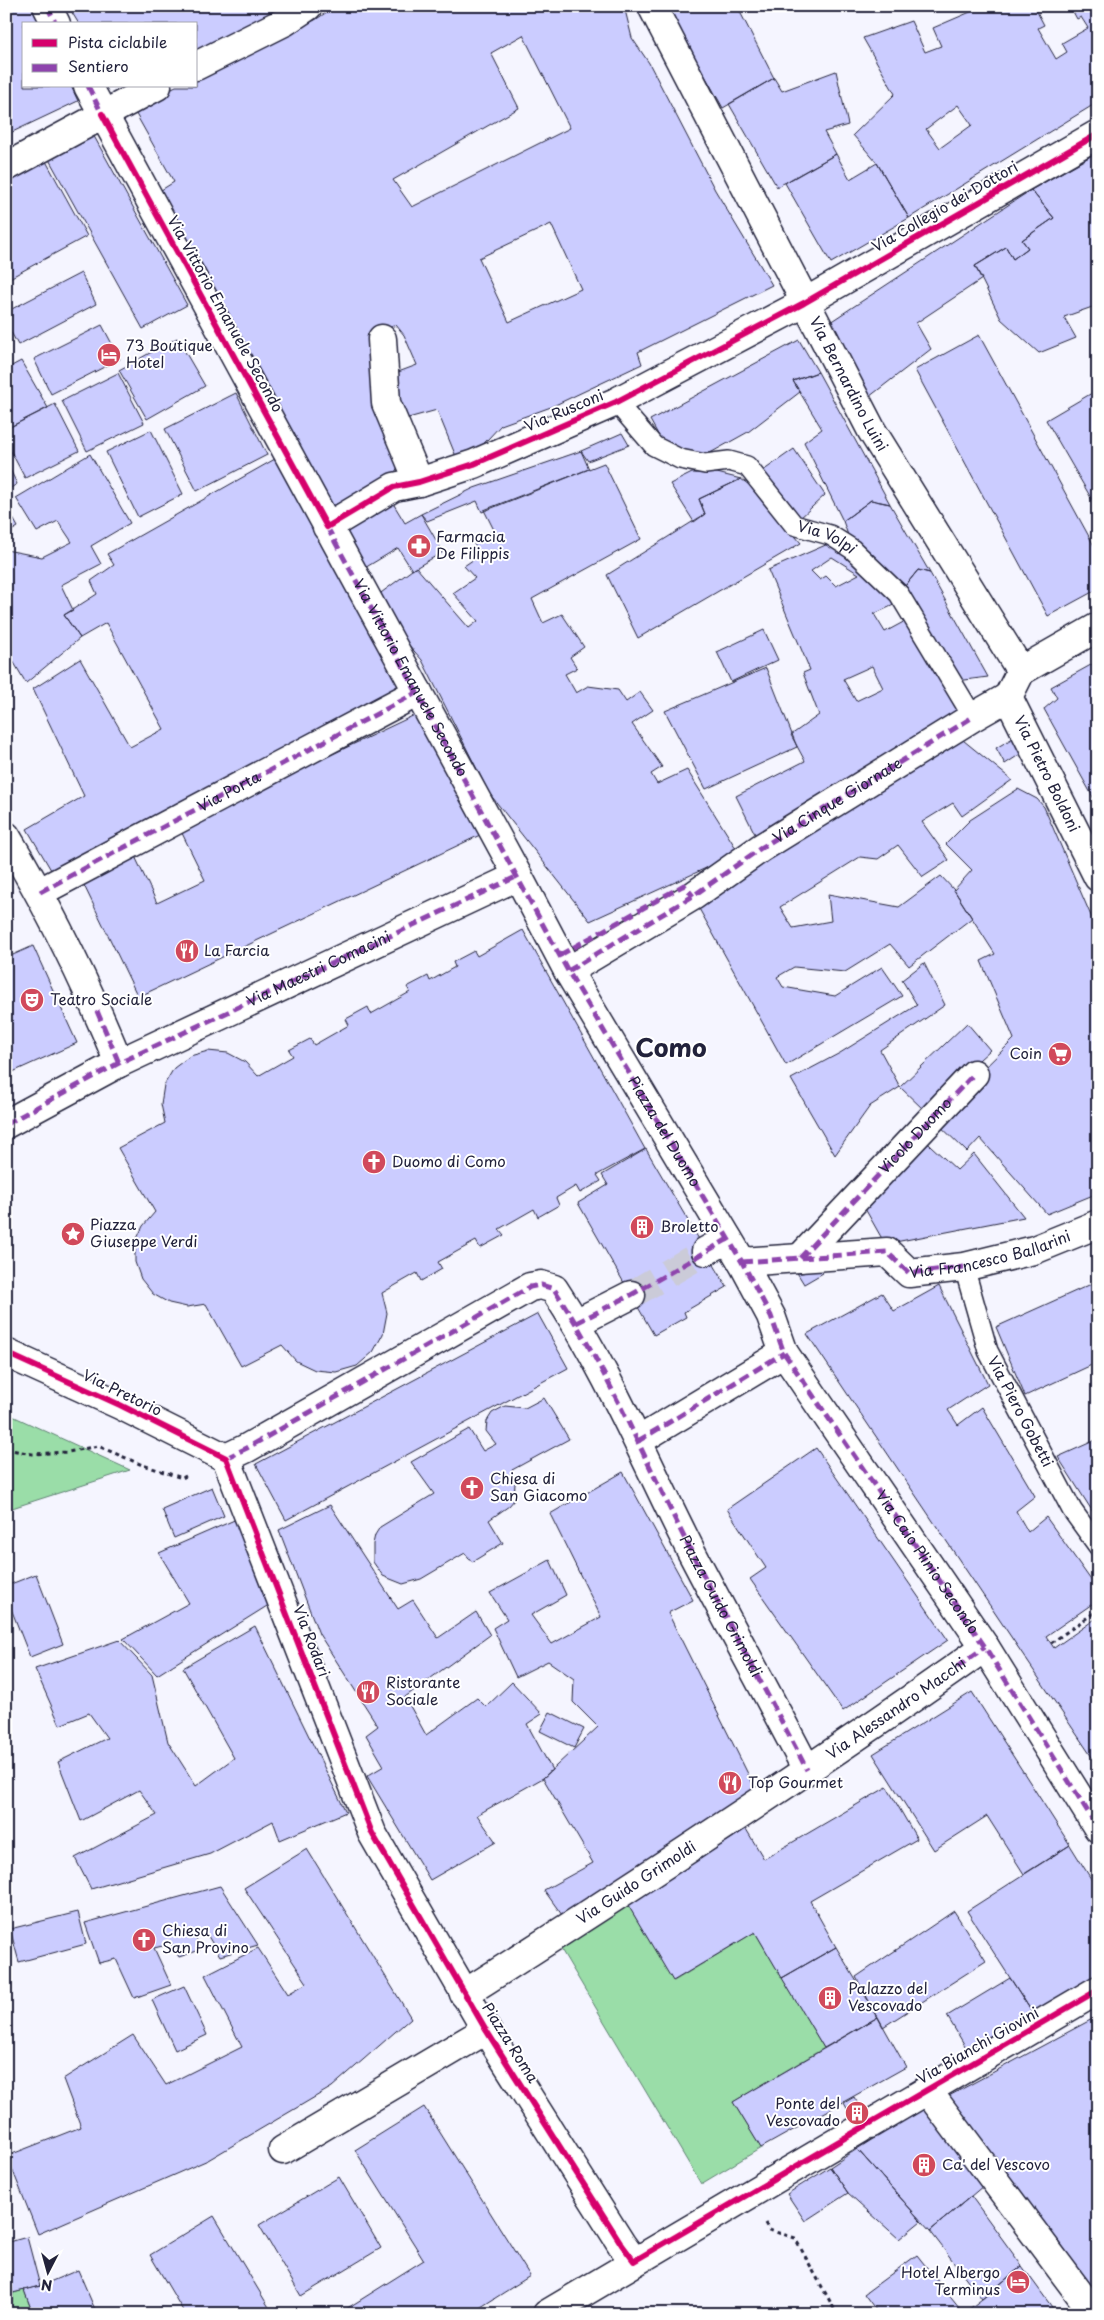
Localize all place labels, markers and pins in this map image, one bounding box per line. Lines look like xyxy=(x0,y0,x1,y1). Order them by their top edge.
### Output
place label: 73 Boutique Hotel xyxy=(126,333,213,373)
hotel icon: 73 Boutique Hotel xyxy=(96,342,122,368)
place label: Farmacia De Filippis xyxy=(436,524,509,564)
pharmacy icon: Farmacia De Filippis xyxy=(406,533,432,559)
restaurant icon: La Farcia xyxy=(174,938,200,964)
place label: La Farcia xyxy=(204,938,270,961)
theatre icon: Teatro Sociale xyxy=(19,987,45,1013)
place label: Teatro Sociale xyxy=(50,987,152,1010)
place label: Coin xyxy=(1009,1041,1042,1064)
supermarket icon: Coin xyxy=(1047,1041,1073,1067)
church icon: Duomo di Como xyxy=(361,1149,387,1175)
place label: Duomo di Como xyxy=(392,1149,506,1172)
place label: Piazza Giuseppe Verdi xyxy=(90,1212,198,1252)
building icon: Broletto xyxy=(629,1214,655,1240)
place label: Broletto xyxy=(660,1214,719,1237)
place icon: Piazza Giuseppe Verdi xyxy=(60,1221,86,1247)
place label: Chiesa di San Giacomo xyxy=(490,1466,587,1506)
church icon: Chiesa di San Giacomo xyxy=(459,1475,485,1501)
place label: Ristorante Sociale xyxy=(386,1670,460,1710)
restaurant icon: Ristorante Sociale xyxy=(355,1679,381,1705)
restaurant icon: Top Gourmet xyxy=(717,1770,743,1796)
place label: Top Gourmet xyxy=(748,1770,843,1793)
place label: Chiesa di San Provino xyxy=(162,1918,249,1958)
church icon: Chiesa di San Provino xyxy=(131,1927,157,1953)
place label: Palazzo del Vescovado xyxy=(848,1976,927,2016)
building icon: Palazzo del Vescovado xyxy=(817,1985,843,2011)
place label: Ponte del Vescovado xyxy=(766,2091,840,2131)
building icon: Ponte del Vescovado xyxy=(844,2100,870,2126)
building icon: Ca' del Vescovo xyxy=(911,2152,937,2178)
place label: Ca' del Vescovo xyxy=(942,2152,1050,2175)
place label: Hotel Albergo Terminus xyxy=(901,2260,1000,2300)
hotel icon: Hotel Albergo Terminus xyxy=(1005,2269,1031,2295)

